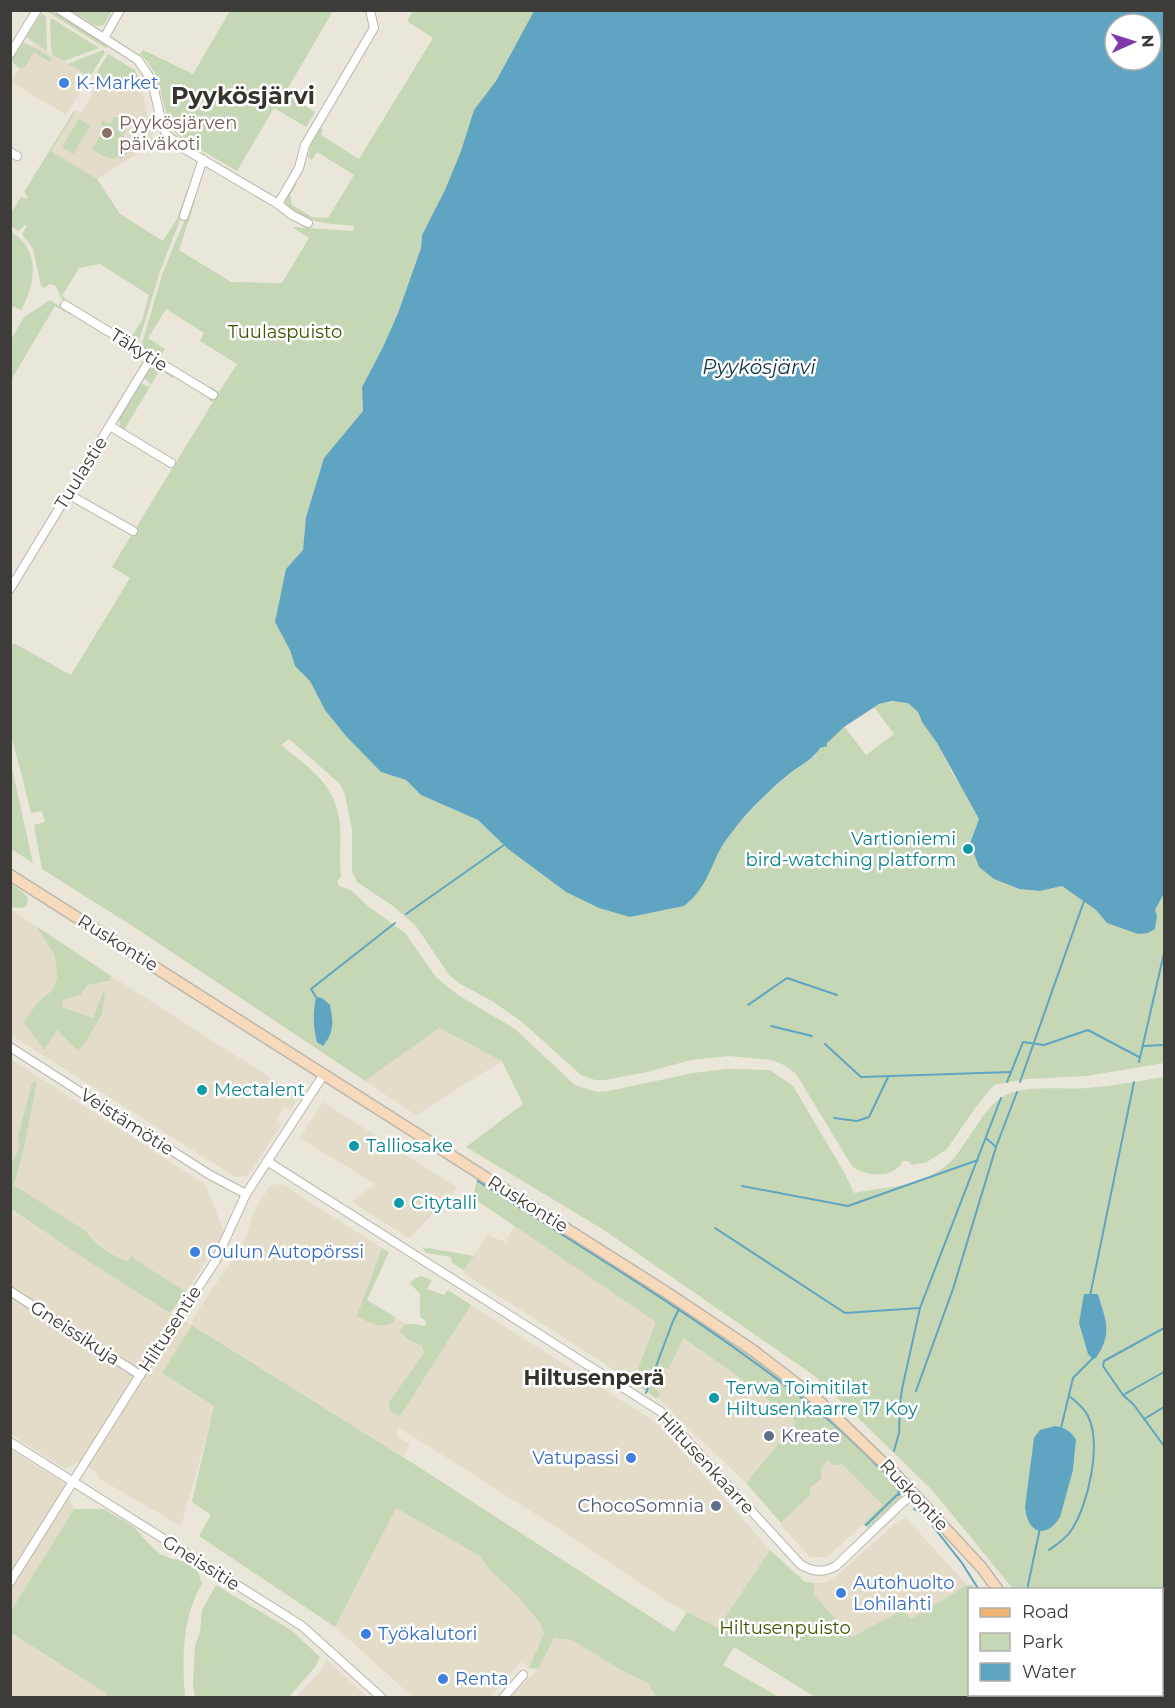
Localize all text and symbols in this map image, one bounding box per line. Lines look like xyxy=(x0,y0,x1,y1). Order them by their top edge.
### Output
north arrow xyxy=(1103,12,1163,72)
text: N xyxy=(1138,34,1157,48)
place label: K-Market xyxy=(76,72,159,94)
marker: K-Market xyxy=(57,76,71,90)
district label: Pyykösjärvi xyxy=(171,81,315,110)
place label: Pyykösjärven päiväkoti xyxy=(119,112,237,155)
marker: Pyykösjärven päiväkoti xyxy=(100,126,114,140)
park label: Tuulaspuisto xyxy=(228,321,342,343)
street label: Täkytie xyxy=(106,324,172,376)
water label: Pyykösjärvi xyxy=(702,355,816,379)
street label: Tuulastie xyxy=(50,432,112,513)
place label: Vartioniemi bird-watching platform xyxy=(745,828,956,871)
marker: Vartioniemi bird-watching platform xyxy=(961,842,975,856)
street label: Ruskontie xyxy=(74,910,162,976)
place label: Mectalent xyxy=(214,1079,305,1101)
marker: Mectalent xyxy=(195,1083,209,1097)
street label: Veistämötie xyxy=(76,1084,178,1160)
place label: Talliosake xyxy=(366,1135,453,1157)
marker: Talliosake xyxy=(347,1139,361,1153)
street label: Ruskontie xyxy=(484,1171,572,1237)
place label: Citytalli xyxy=(411,1192,477,1214)
marker: Citytalli xyxy=(392,1196,406,1210)
place label: Oulun Autopörssi xyxy=(207,1241,364,1263)
marker: Oulun Autopörssi xyxy=(188,1245,202,1259)
street label: Hiltusentie xyxy=(134,1282,206,1376)
street label: Gneissikuja xyxy=(26,1296,124,1370)
district label: Hiltusenperä xyxy=(523,1365,665,1390)
place label: Terwa Toimitilat Hiltusenkaarre 17 Koy xyxy=(726,1377,918,1420)
marker: Terwa Toimitilat Hiltusenkaarre 17 Koy xyxy=(707,1391,721,1405)
street label: Hiltusenkaarre xyxy=(653,1407,759,1519)
place label: Kreate xyxy=(781,1425,840,1447)
marker: Kreate xyxy=(762,1429,776,1443)
place label: Vatupassi xyxy=(532,1447,619,1469)
marker: Vatupassi xyxy=(624,1451,638,1465)
street label: Ruskontie xyxy=(875,1454,953,1536)
place label: ChocoSomnia xyxy=(577,1495,704,1517)
marker: ChocoSomnia xyxy=(709,1499,723,1513)
street label: Gneissitie xyxy=(158,1531,244,1595)
place label: Autohuolto Lohilahti xyxy=(853,1572,955,1615)
marker: Autohuolto Lohilahti xyxy=(834,1586,848,1600)
legend xyxy=(968,1588,1163,1696)
text: Road xyxy=(1022,1601,1069,1623)
park label: Hiltusenpuisto xyxy=(719,1617,851,1639)
place label: Työkalutori xyxy=(378,1623,477,1645)
marker: Työkalutori xyxy=(359,1627,373,1641)
text: Park xyxy=(1022,1631,1063,1653)
text: Water xyxy=(1022,1661,1077,1683)
place label: Renta xyxy=(455,1668,509,1690)
marker: Renta xyxy=(436,1672,450,1686)

